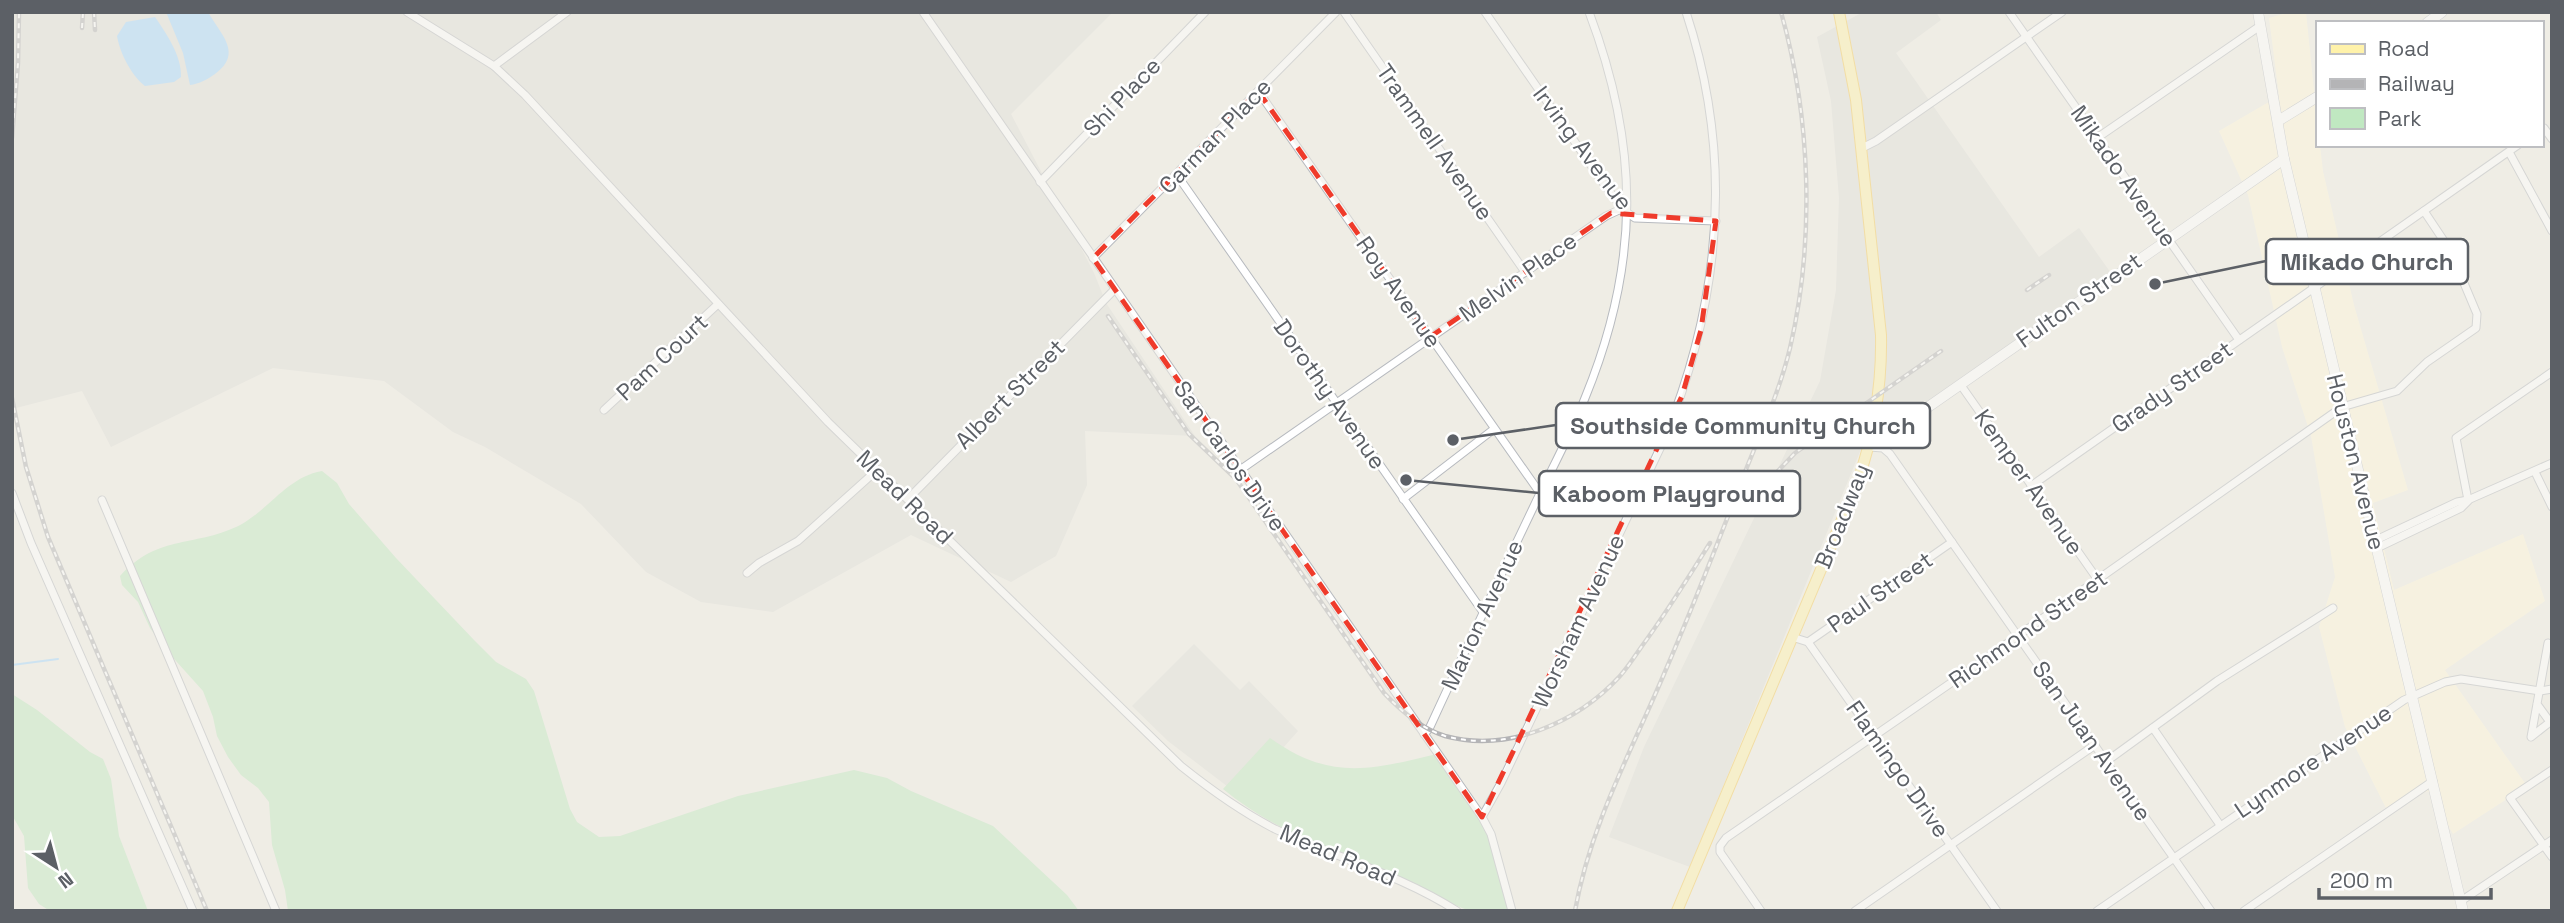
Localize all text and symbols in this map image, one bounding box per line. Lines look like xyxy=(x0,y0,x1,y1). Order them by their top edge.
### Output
legend xyxy=(2316,21,2543,147)
text: Road xyxy=(2378,35,2430,62)
street label: Shi Place xyxy=(1077,51,1167,143)
street label: Trammell Avenue xyxy=(1370,58,1500,226)
text: Railway xyxy=(2378,70,2455,97)
street label: Carman Place xyxy=(1152,72,1278,200)
street label: Irving Avenue xyxy=(1526,80,1640,216)
street label: Mikado Avenue xyxy=(2064,99,2184,253)
text: Park xyxy=(2378,105,2422,132)
street label: Melvin Place xyxy=(1453,225,1583,329)
street label: Roy Avenue xyxy=(1350,230,1448,354)
callout: Mikado Church xyxy=(2266,239,2468,284)
street label: Fulton Street xyxy=(2010,246,2148,354)
text: Mikado Church xyxy=(2280,246,2454,277)
street label: Pam Court xyxy=(610,307,714,407)
street label: Dorothy Avenue xyxy=(1267,313,1393,475)
street label: Albert Street xyxy=(948,332,1072,456)
street label: Grady Street xyxy=(2105,334,2239,440)
street label: Houston Avenue xyxy=(2320,371,2392,553)
street label: San Carlos Drive xyxy=(1167,375,1293,537)
callout: Southside Community Church xyxy=(1556,403,1930,448)
street label: Kemper Avenue xyxy=(1968,403,2090,561)
text: Southside Community Church xyxy=(1570,410,1916,441)
street label: Mead Road xyxy=(850,443,960,551)
street label: Broadway xyxy=(1807,459,1877,573)
callout: Kaboom Playground xyxy=(1539,471,1800,516)
text: Kaboom Playground xyxy=(1552,478,1786,509)
street label: Worsham Avenue xyxy=(1525,529,1631,713)
street label: Marion Avenue xyxy=(1434,535,1530,695)
street label: Paul Street xyxy=(1821,545,1939,639)
street label: Richmond Street xyxy=(1943,563,2113,695)
street label: San Juan Avenue xyxy=(2026,655,2158,827)
street label: Flamingo Drive xyxy=(1840,695,1956,843)
street label: Lynmore Avenue xyxy=(2229,697,2397,825)
street label: Mead Road xyxy=(1275,817,1401,893)
north arrow xyxy=(21,832,91,902)
scale bar xyxy=(2319,856,2490,900)
text: N xyxy=(53,866,78,894)
text: 200 m xyxy=(2330,867,2393,894)

